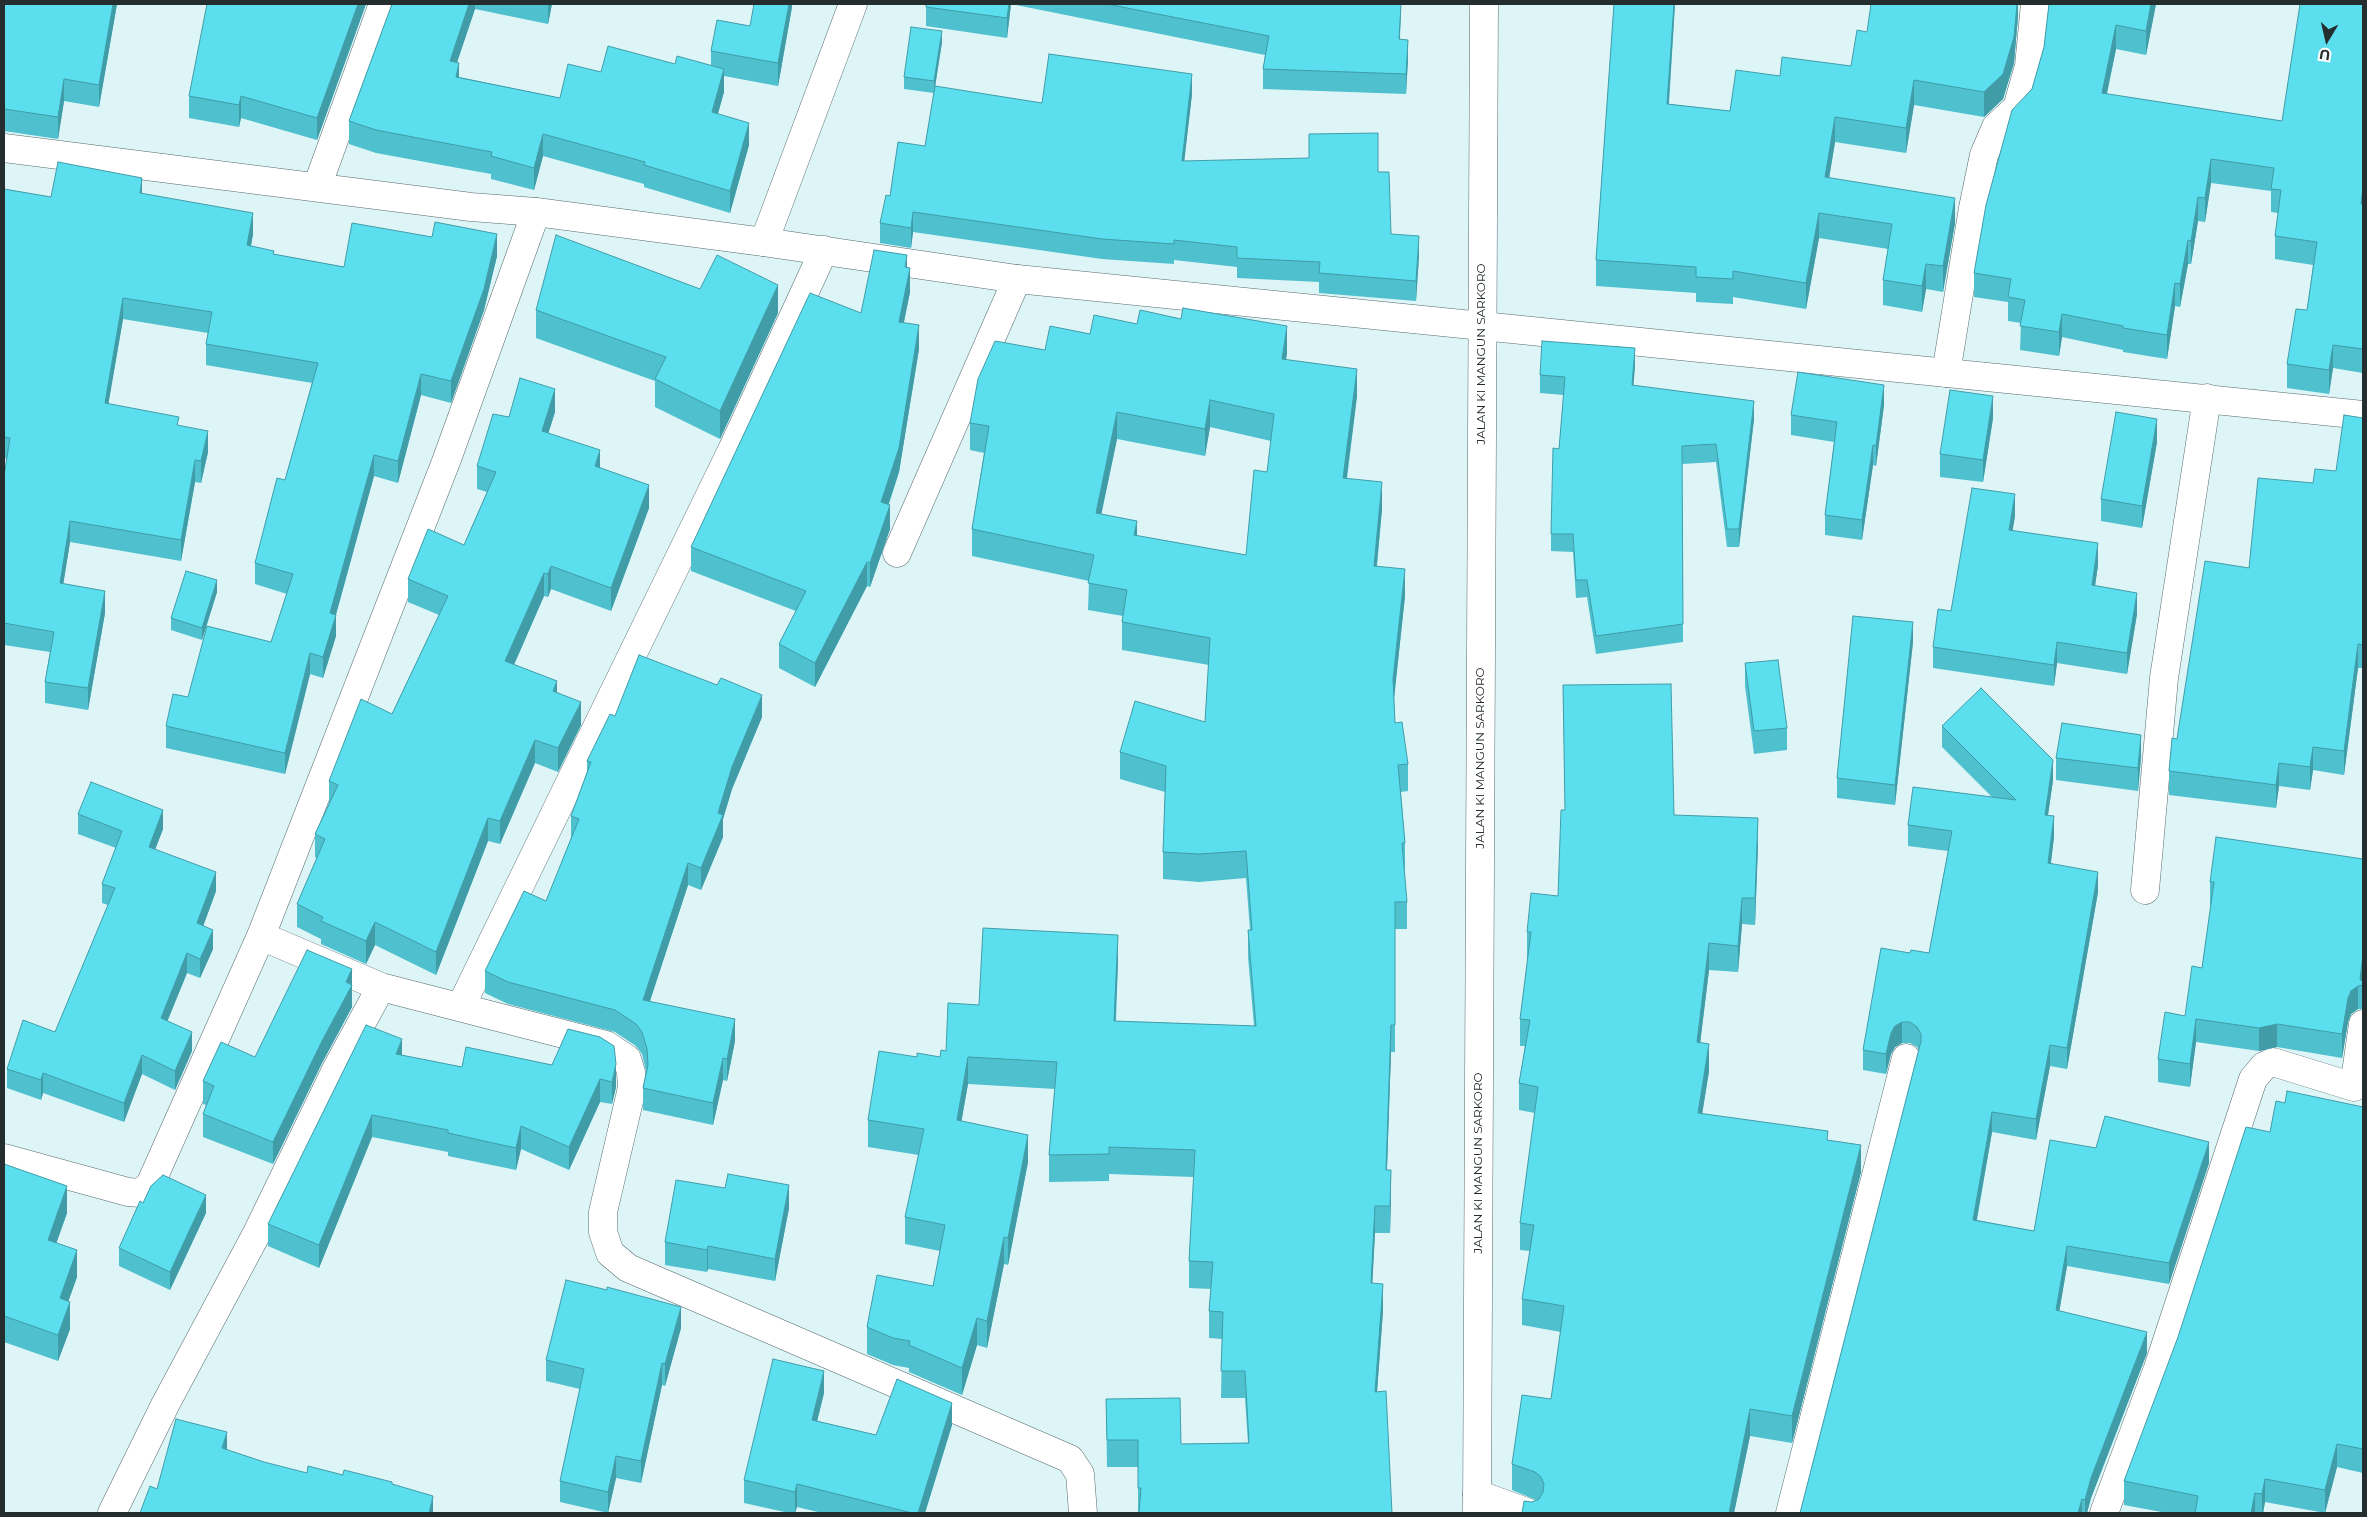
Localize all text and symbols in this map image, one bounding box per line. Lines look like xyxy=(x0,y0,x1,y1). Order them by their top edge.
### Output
north arrow xyxy=(2302,15,2352,65)
text: U xyxy=(2318,45,2332,65)
street label: JALAN KI MANGUN SARKORO xyxy=(1474,263,1488,445)
street label: JALAN KI MANGUN SARKORO xyxy=(1473,667,1487,849)
street label: JALAN KI MANGUN SARKORO xyxy=(1471,1072,1485,1254)

